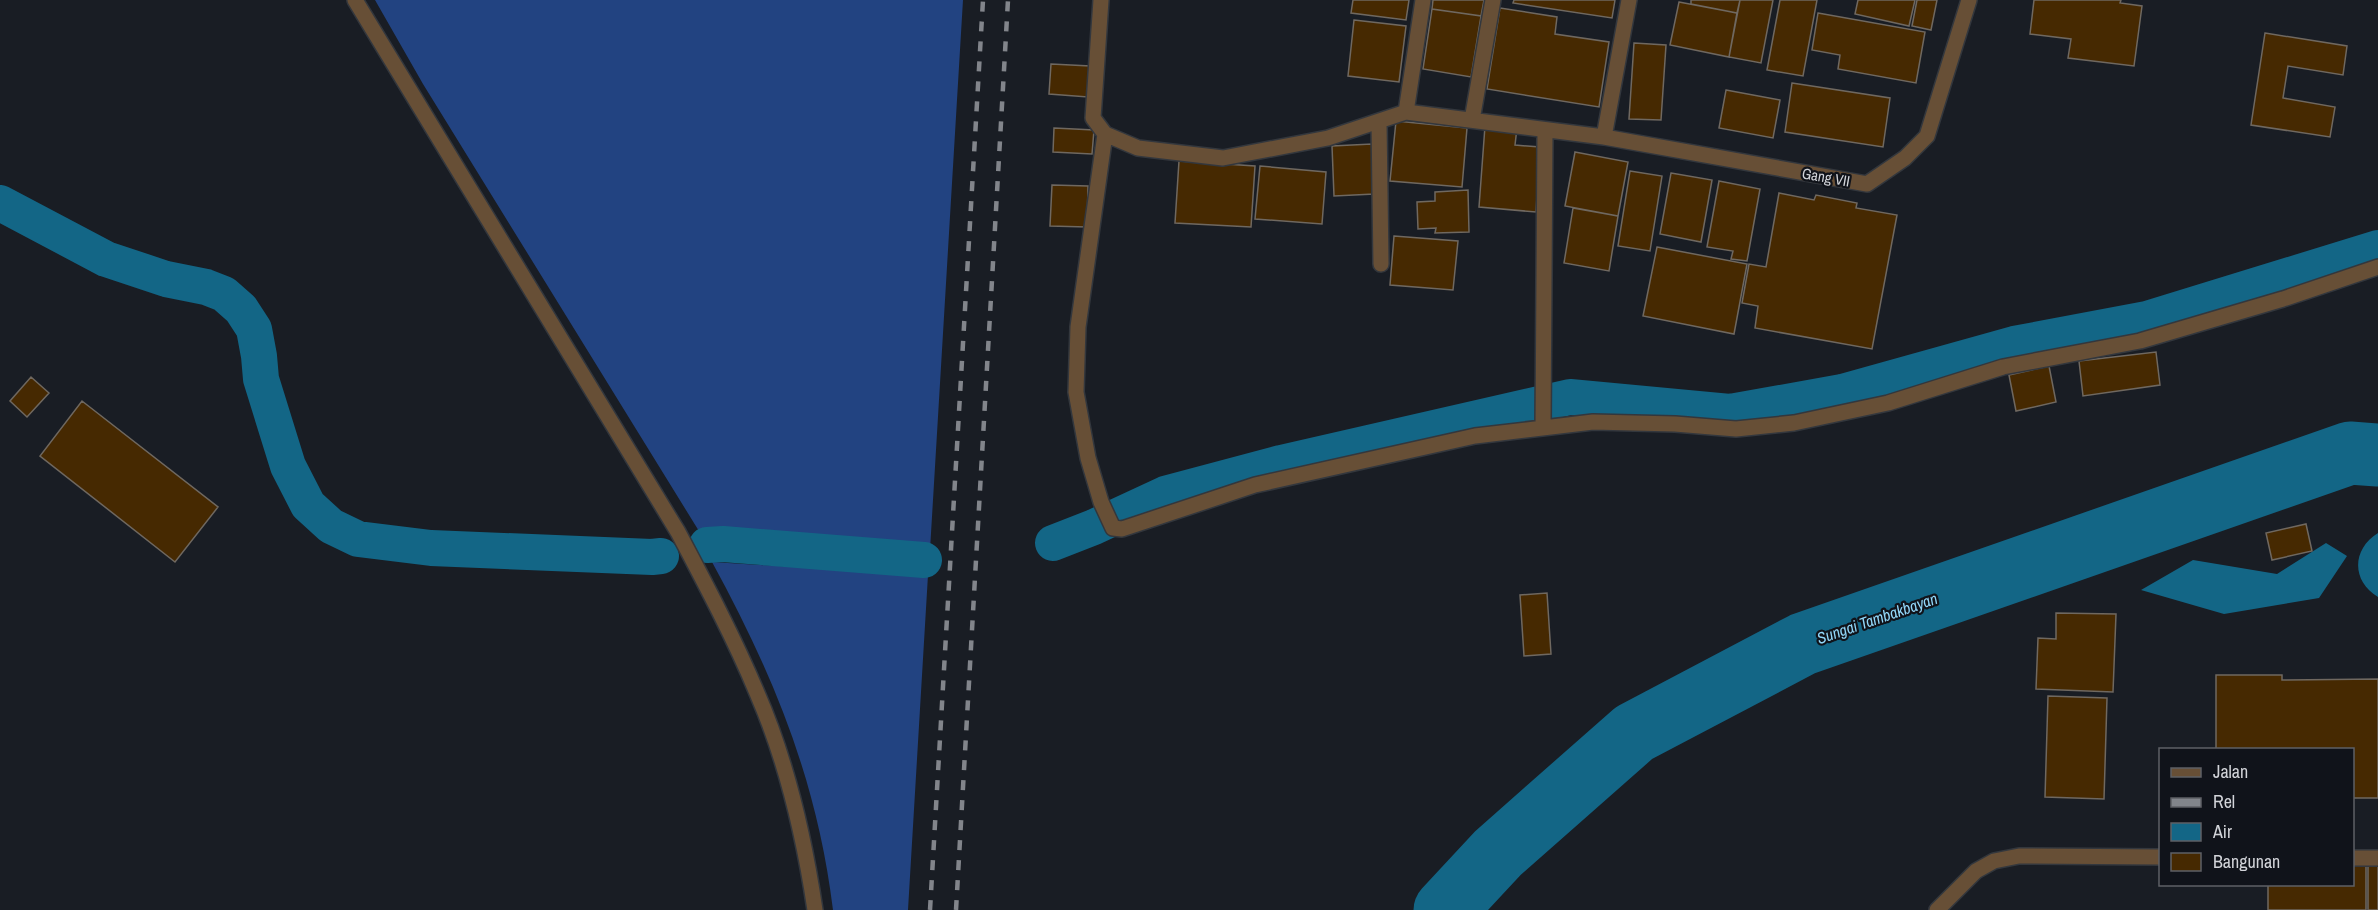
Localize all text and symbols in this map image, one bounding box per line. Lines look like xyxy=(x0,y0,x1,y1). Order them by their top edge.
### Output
street label: Gang VII xyxy=(1800,162,1852,192)
water label: Sungai Tambakbayan xyxy=(1814,587,1940,649)
legend xyxy=(2159,748,2354,886)
text: Jalan xyxy=(2213,759,2248,784)
text: Rel xyxy=(2213,789,2235,814)
text: Air xyxy=(2212,819,2232,844)
text: Bangunan xyxy=(2213,849,2280,874)

